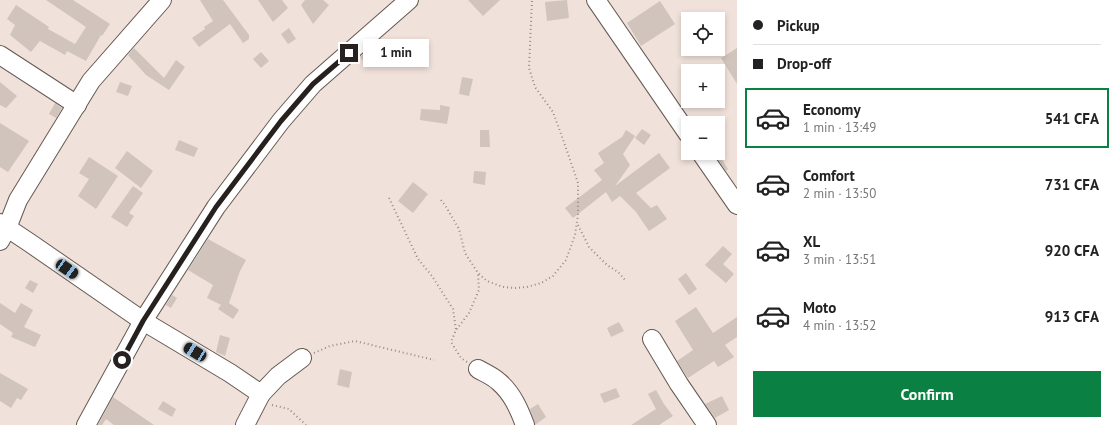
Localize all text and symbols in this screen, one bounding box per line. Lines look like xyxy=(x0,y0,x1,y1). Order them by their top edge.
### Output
map controls xyxy=(681,12,725,160)
button: locate xyxy=(681,12,725,56)
text: Pickup xyxy=(777,16,820,35)
callout: 1 min xyxy=(363,39,429,67)
route end xyxy=(340,44,358,62)
text: 1 min xyxy=(380,44,412,61)
text: Drop-off xyxy=(777,54,831,73)
button: + xyxy=(681,64,725,108)
icon: car xyxy=(755,100,791,136)
text: Economy xyxy=(803,100,861,119)
text: 541 CFA xyxy=(1045,109,1099,128)
button: − xyxy=(681,116,725,160)
text: 1 min · 13:49 xyxy=(803,119,876,136)
icon: car xyxy=(755,166,791,202)
text: Comfort xyxy=(803,166,855,185)
text: 731 CFA xyxy=(1045,175,1099,194)
text: 2 min · 13:50 xyxy=(803,185,876,202)
icon: car xyxy=(755,232,791,268)
text: XL xyxy=(803,232,820,251)
text: 920 CFA xyxy=(1045,241,1099,260)
text: 3 min · 13:51 xyxy=(803,251,876,268)
car xyxy=(54,257,80,281)
icon: car xyxy=(755,298,791,334)
text: Moto xyxy=(803,298,836,317)
text: 913 CFA xyxy=(1045,307,1099,326)
text: 4 min · 13:52 xyxy=(803,317,876,334)
car xyxy=(182,341,208,363)
route start xyxy=(113,351,131,369)
button: Confirm xyxy=(753,371,1101,417)

